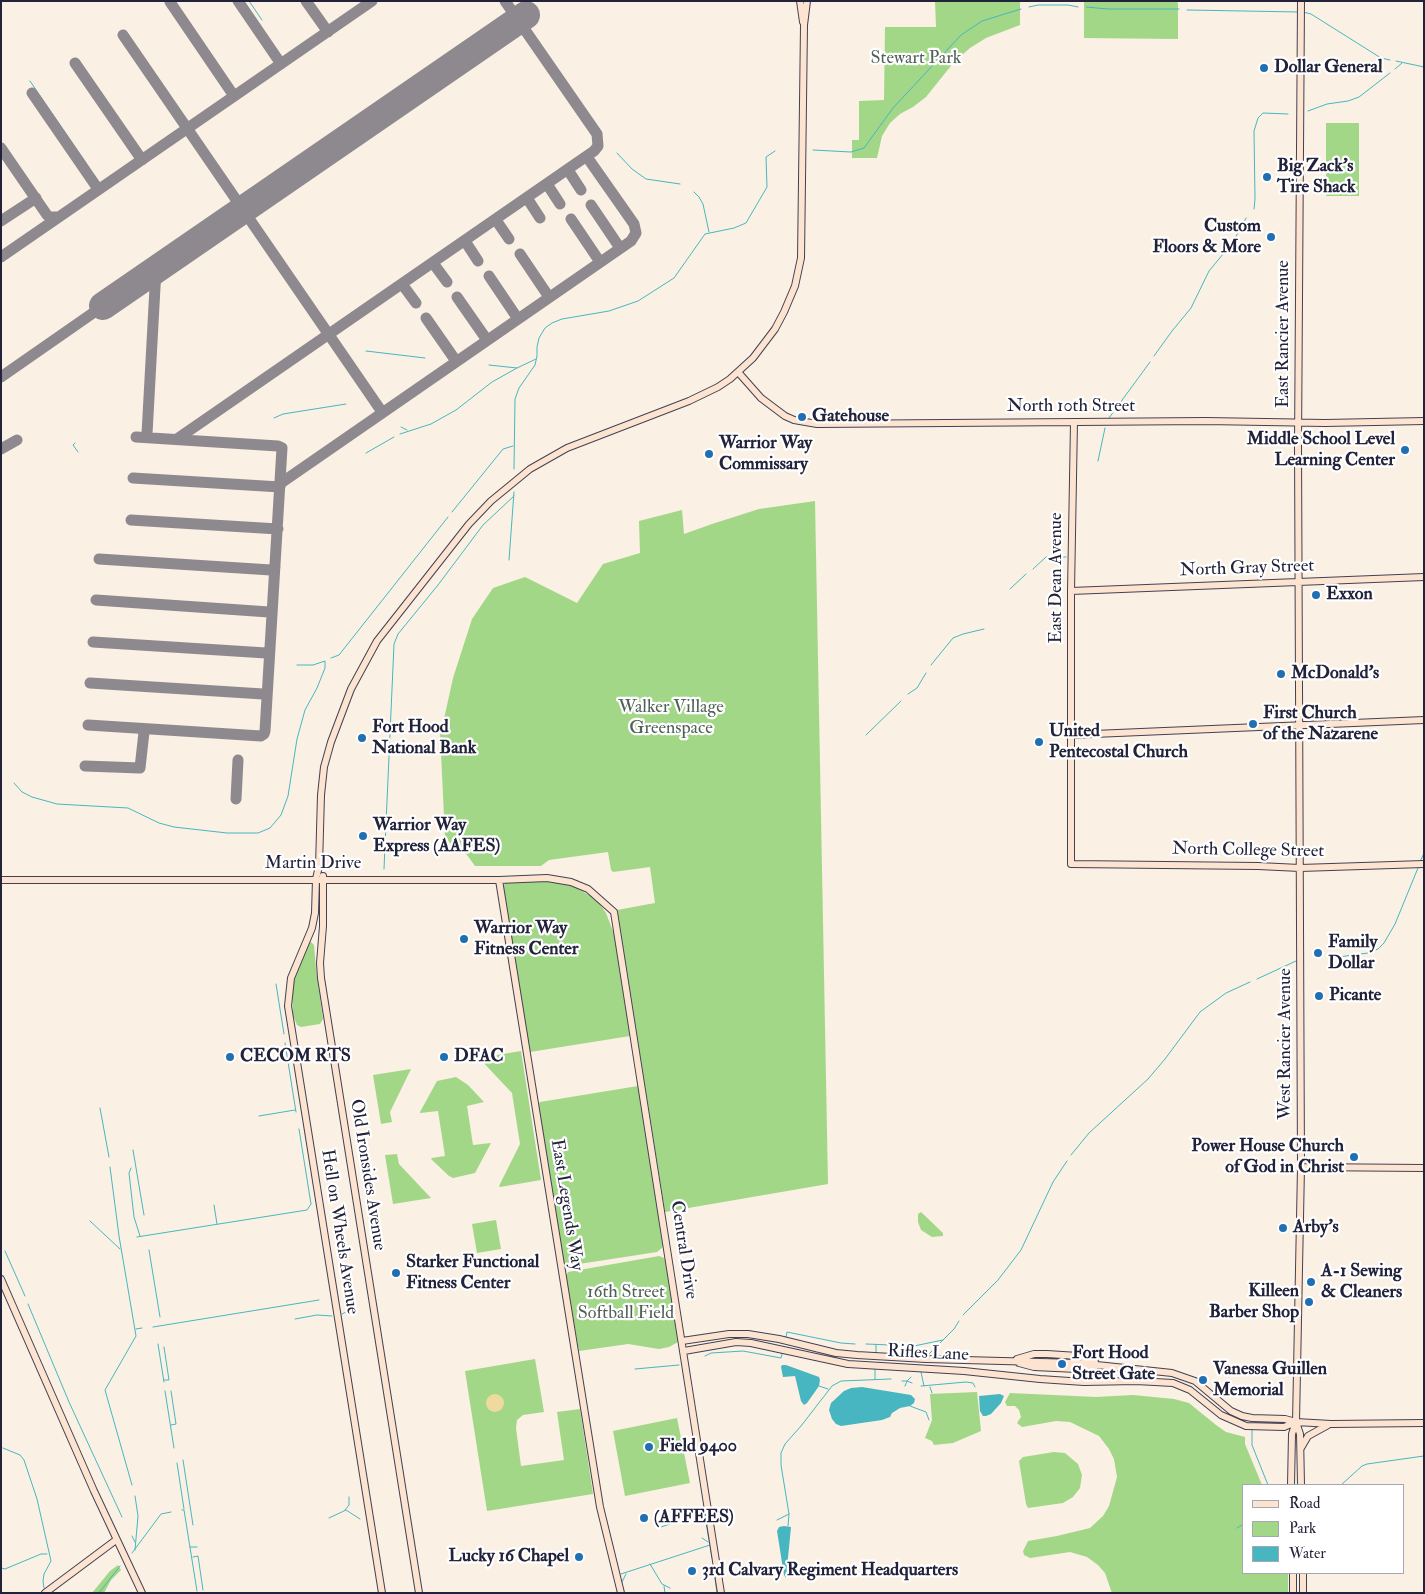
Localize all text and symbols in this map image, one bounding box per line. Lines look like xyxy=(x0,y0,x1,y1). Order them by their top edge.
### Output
park label: Stewart Park xyxy=(871,48,961,70)
place label: Dollar General xyxy=(1274,57,1383,79)
marker: Dollar General xyxy=(1258,62,1270,74)
place label: Big Zack's Tire Shack xyxy=(1277,156,1356,198)
marker: Big Zack's Tire Shack xyxy=(1261,171,1273,183)
place label: Custom Floors & More xyxy=(1152,216,1261,258)
marker: Custom Floors & More xyxy=(1265,231,1277,243)
street label: East Rancier Avenue xyxy=(1273,260,1295,408)
street label: North 10th Street xyxy=(1007,396,1135,418)
place label: Gatehouse xyxy=(812,406,889,428)
marker: Gatehouse xyxy=(796,411,808,423)
place label: Middle School Level Learning Center xyxy=(1247,429,1395,472)
place label: Warrior Way Commissary xyxy=(719,433,812,476)
marker: Middle School Level Learning Center xyxy=(1399,444,1411,456)
marker: Warrior Way Commissary xyxy=(703,448,715,460)
street label: East Dean Avenue xyxy=(1046,513,1068,643)
street label: North Gray Street xyxy=(1180,556,1314,582)
place label: Exxon xyxy=(1326,584,1373,606)
marker: Exxon xyxy=(1310,589,1322,601)
place label: McDonald's xyxy=(1291,663,1379,685)
marker: McDonald's xyxy=(1275,668,1287,680)
park label: Walker Village Greenspace xyxy=(618,697,724,740)
place label: First Church of the Nazarene xyxy=(1263,703,1378,746)
place label: Fort Hood National Bank xyxy=(372,717,476,760)
marker: First Church of the Nazarene xyxy=(1247,718,1259,730)
place label: United Pentecostal Church xyxy=(1049,721,1188,764)
marker: Fort Hood National Bank xyxy=(356,732,368,744)
marker: United Pentecostal Church xyxy=(1033,736,1045,748)
place label: Warrior Way Express (AAFES) xyxy=(373,815,500,858)
marker: Warrior Way Express (AAFES) xyxy=(357,830,369,842)
street label: North College Street xyxy=(1172,839,1324,863)
street label: Martin Drive xyxy=(265,853,361,875)
place label: Warrior Way Fitness Center xyxy=(474,918,579,961)
place label: Family Dollar xyxy=(1328,932,1377,974)
marker: Warrior Way Fitness Center xyxy=(458,933,470,945)
marker: Family Dollar xyxy=(1312,947,1324,959)
street label: West Rancier Avenue xyxy=(1275,968,1297,1120)
place label: Picante xyxy=(1329,985,1381,1007)
marker: Picante xyxy=(1313,990,1325,1002)
place label: CECOM RTS xyxy=(240,1046,351,1068)
place label: DFAC xyxy=(454,1046,504,1068)
marker: CECOM RTS xyxy=(224,1051,236,1063)
marker: DFAC xyxy=(438,1051,450,1063)
street label: Old Ironsides Avenue xyxy=(344,1098,390,1252)
place label: Power House Church of God in Christ xyxy=(1191,1136,1344,1178)
street label: East Legends Way xyxy=(545,1138,587,1272)
street label: Hell on Wheels Avenue xyxy=(315,1148,363,1316)
marker: Power House Church of God in Christ xyxy=(1348,1151,1360,1163)
street label: Central Drive xyxy=(665,1199,701,1301)
place label: Arby's xyxy=(1293,1217,1339,1239)
marker: Arby's xyxy=(1277,1222,1289,1234)
place label: Starker Functional Fitness Center xyxy=(406,1252,539,1294)
place label: A-1 Sewing & Cleaners xyxy=(1321,1261,1402,1304)
marker: Starker Functional Fitness Center xyxy=(390,1267,402,1279)
marker: A-1 Sewing & Cleaners xyxy=(1305,1276,1317,1288)
place label: Killeen Barber Shop xyxy=(1209,1281,1299,1324)
park label: 16th Street Softball Field xyxy=(578,1282,674,1325)
marker: Killeen Barber Shop xyxy=(1303,1296,1315,1308)
street label: Rifles Lane xyxy=(887,1341,969,1367)
place label: Fort Hood Street Gate xyxy=(1072,1343,1155,1386)
marker: Fort Hood Street Gate xyxy=(1056,1358,1068,1370)
place label: Vanessa Guillen Memorial xyxy=(1213,1359,1327,1402)
marker: Vanessa Guillen Memorial xyxy=(1197,1374,1209,1386)
place label: Field 9400 xyxy=(659,1436,737,1458)
marker: Field 9400 xyxy=(643,1441,655,1453)
legend xyxy=(1242,1484,1405,1574)
text: Road xyxy=(1289,1494,1320,1513)
place label: (AFFEES) xyxy=(654,1507,734,1529)
marker: (AFFEES) xyxy=(638,1512,650,1524)
text: Park xyxy=(1289,1519,1316,1538)
text: Water xyxy=(1289,1544,1326,1563)
place label: Lucky 16 Chapel xyxy=(449,1546,569,1568)
marker: Lucky 16 Chapel xyxy=(573,1551,585,1563)
place label: 3rd Calvary Regiment Headquarters xyxy=(702,1560,958,1582)
marker: 3rd Calvary Regiment Headquarters xyxy=(686,1565,698,1577)

